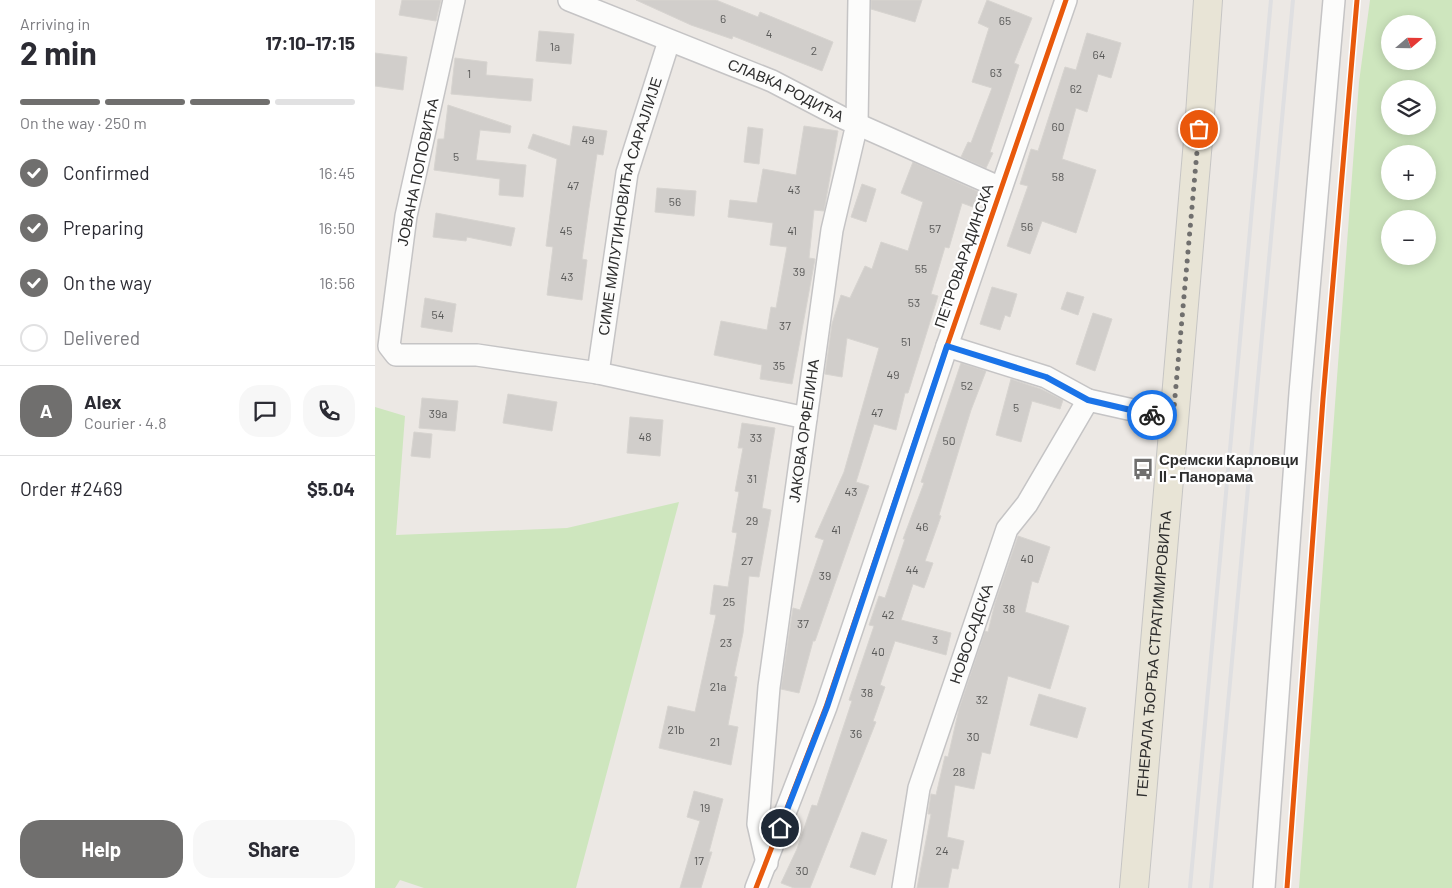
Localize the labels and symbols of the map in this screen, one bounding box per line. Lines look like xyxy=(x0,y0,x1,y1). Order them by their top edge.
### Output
house number: 6 xyxy=(720,11,726,25)
house number: 65 xyxy=(999,13,1011,27)
north arrow xyxy=(1381,15,1436,70)
house number: 4 xyxy=(766,26,772,40)
house number: 1a xyxy=(550,39,560,53)
house number: 2 xyxy=(811,43,817,57)
house number: 64 xyxy=(1093,47,1105,61)
street label: СЛАВКА РОДИЋА xyxy=(725,54,847,125)
house number: 63 xyxy=(990,65,1002,79)
house number: 1 xyxy=(467,66,471,80)
street label: СИМЕ МИЛУТИНОВИЋА САРАЈЛИЈЕ xyxy=(594,75,665,337)
house number: 62 xyxy=(1070,81,1082,95)
street label: ЈОВАНА ПОПОВИЋА xyxy=(393,96,442,248)
pin xyxy=(1178,108,1220,150)
house number: 60 xyxy=(1052,119,1064,133)
house number: 49 xyxy=(582,132,594,146)
house number: 5 xyxy=(453,149,459,163)
house number: 58 xyxy=(1052,169,1064,183)
house number: 47 xyxy=(567,178,579,192)
street label: ПЕТРОВАРАДИНСКА xyxy=(930,181,996,330)
house number: 43 xyxy=(788,182,800,196)
house number: 56 xyxy=(669,194,681,208)
house number: 56 xyxy=(1021,219,1033,233)
house number: 57 xyxy=(929,221,941,235)
house number: 45 xyxy=(560,223,572,237)
house number: 41 xyxy=(787,223,797,237)
house number: 55 xyxy=(915,261,927,275)
house number: 39 xyxy=(793,264,805,278)
house number: 43 xyxy=(561,269,573,283)
house number: 53 xyxy=(908,295,920,309)
house number: 54 xyxy=(432,307,444,321)
house number: 37 xyxy=(779,318,791,332)
house number: 51 xyxy=(901,334,911,348)
house number: 35 xyxy=(773,358,785,372)
street label: ЈАКОВА ОРФЕЛИНА xyxy=(785,358,822,504)
house number: 49 xyxy=(887,367,899,381)
house number: 52 xyxy=(961,378,973,392)
courier xyxy=(1127,390,1177,440)
house number: 5 xyxy=(1013,400,1019,414)
house number: 47 xyxy=(871,405,883,419)
house number: 39a xyxy=(429,406,447,420)
house number: 48 xyxy=(639,429,651,443)
house number: 33 xyxy=(750,430,762,444)
house number: 50 xyxy=(943,433,955,447)
place label: Сремски Карловци II - Панорама xyxy=(1159,450,1299,485)
bus stop icon: Сремски Карловци II - Панорама xyxy=(1130,456,1156,482)
house number: 31 xyxy=(747,471,757,485)
house number: 43 xyxy=(845,484,857,498)
street label: ГЕНЕРАЛА ЂОРЂА СТРАТИМИРОВИЋА xyxy=(1132,510,1174,798)
house number: 29 xyxy=(746,513,758,527)
house number: 46 xyxy=(916,519,928,533)
house number: 41 xyxy=(831,522,841,536)
house number: 40 xyxy=(1020,551,1034,565)
house number: 27 xyxy=(741,553,753,567)
house number: 44 xyxy=(905,562,919,576)
house number: 39 xyxy=(819,568,831,582)
street label: НОВОСАДСКА xyxy=(945,581,996,686)
house number: 25 xyxy=(723,594,735,608)
house number: 38 xyxy=(1003,601,1015,615)
house number: 42 xyxy=(881,607,895,621)
house number: 37 xyxy=(797,616,809,630)
house number: 3 xyxy=(932,632,938,646)
house number: 23 xyxy=(720,635,732,649)
house number: 40 xyxy=(871,644,885,658)
house number: 21a xyxy=(710,679,726,693)
house number: 38 xyxy=(861,685,873,699)
house number: 32 xyxy=(976,692,988,706)
house number: 21b xyxy=(667,722,685,736)
house number: 36 xyxy=(850,726,862,740)
house number: 30 xyxy=(967,729,979,743)
house number: 21 xyxy=(710,734,720,748)
house number: 28 xyxy=(953,764,965,778)
house number: 19 xyxy=(700,800,710,814)
pin xyxy=(759,807,801,849)
house number: 24 xyxy=(935,843,949,857)
house number: 17 xyxy=(694,853,704,867)
house number: 30 xyxy=(796,863,808,877)

